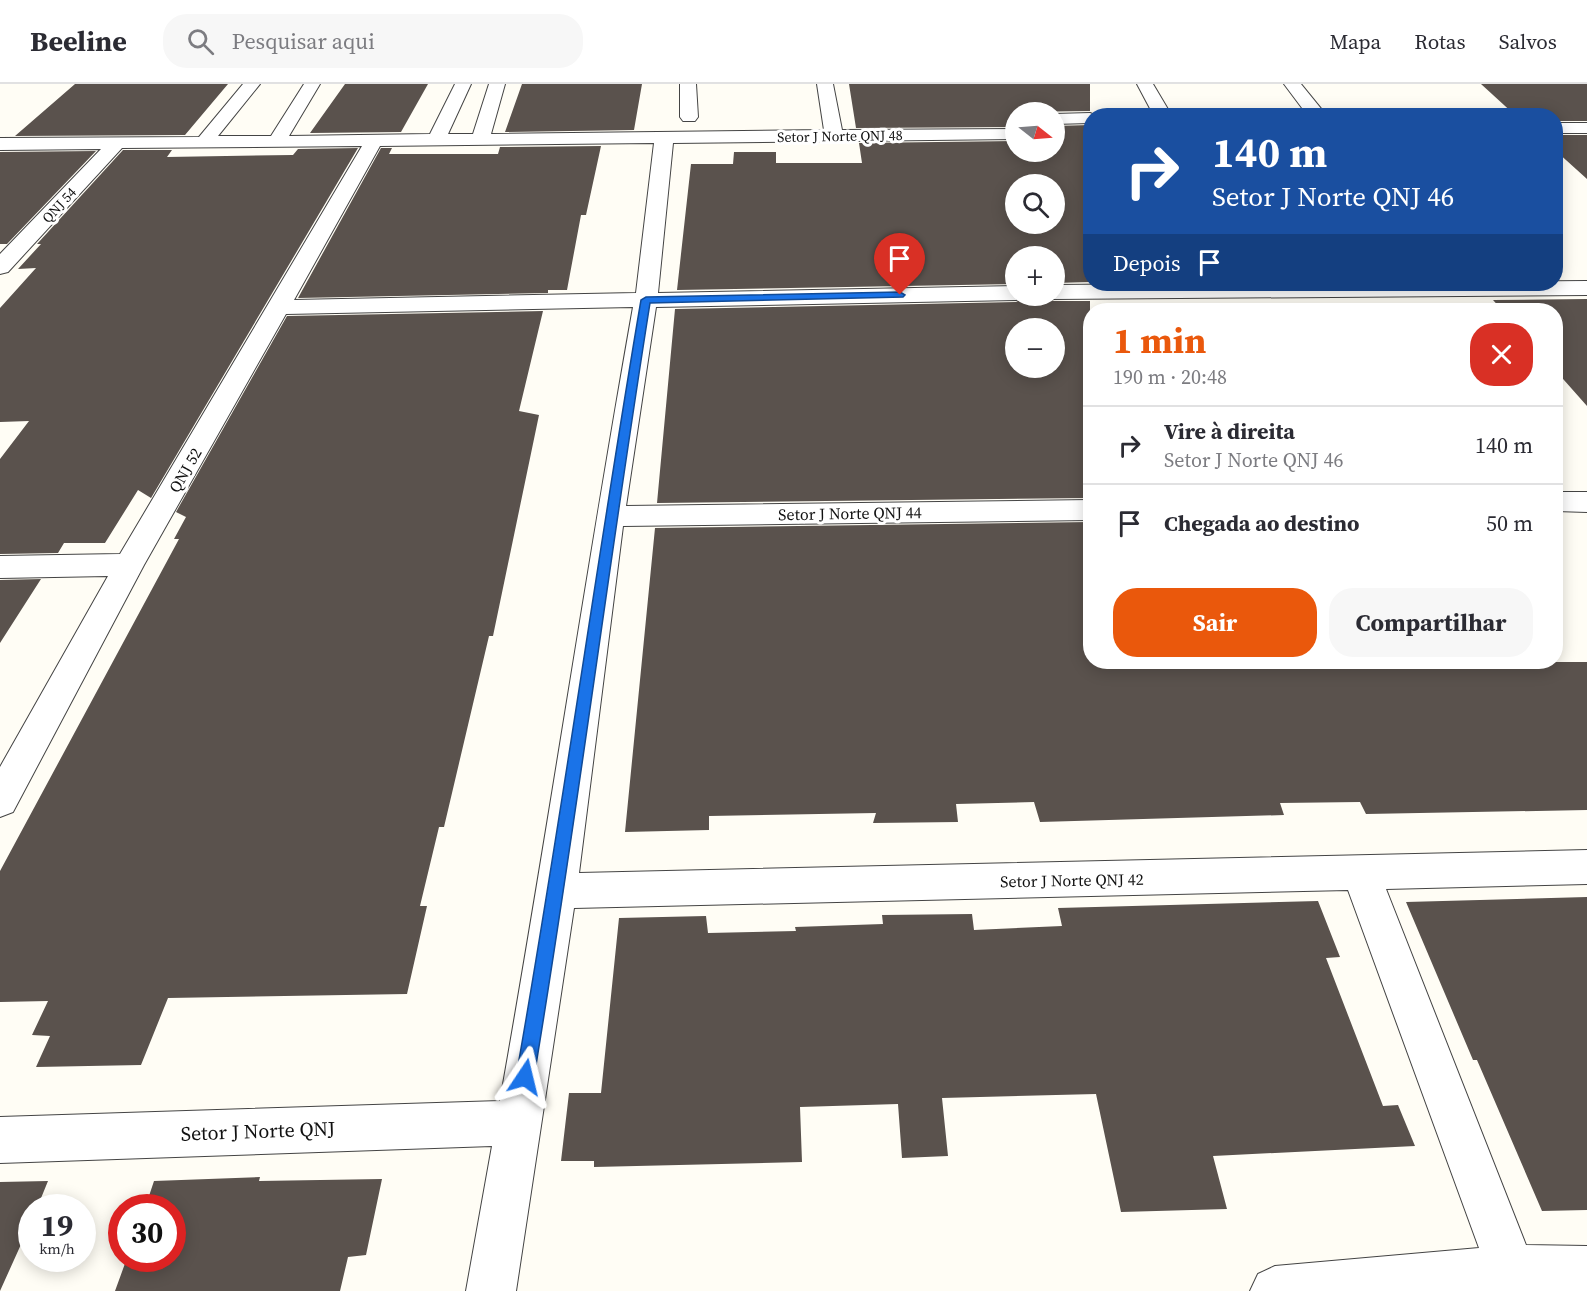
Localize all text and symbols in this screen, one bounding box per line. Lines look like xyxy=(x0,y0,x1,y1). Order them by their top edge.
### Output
search box xyxy=(163,14,583,68)
text: Beeline xyxy=(30,22,127,60)
icon: search xyxy=(184,25,217,58)
text: Pesquisar aqui xyxy=(232,26,375,56)
text: Mapa xyxy=(1330,27,1381,56)
text: Rotas xyxy=(1414,27,1466,56)
text: Salvos xyxy=(1499,27,1557,56)
north arrow xyxy=(1005,102,1065,162)
map controls xyxy=(1005,102,1065,378)
text: 140 m xyxy=(1212,123,1327,181)
street label: Setor J Norte QNJ 48 xyxy=(777,125,903,147)
icon: right xyxy=(1113,132,1191,210)
button: search xyxy=(1005,174,1065,234)
text: Setor J Norte QNJ 46 xyxy=(1212,178,1454,215)
street label: QNJ 54 xyxy=(37,183,81,227)
pin xyxy=(874,233,925,295)
icon: arrive xyxy=(883,242,916,275)
button: + xyxy=(1005,246,1065,306)
icon: arrive xyxy=(1193,246,1226,279)
text: Depois xyxy=(1113,248,1181,278)
text: 1 min xyxy=(1113,316,1206,365)
button: − xyxy=(1005,318,1065,378)
button: close xyxy=(1470,323,1533,386)
text: 190 m · 20:48 xyxy=(1113,363,1227,391)
text: Vire à direita xyxy=(1164,416,1295,446)
icon: right xyxy=(1113,429,1146,462)
text: 140 m xyxy=(1475,430,1533,460)
street label: QNJ 52 xyxy=(163,444,207,496)
text: Setor J Norte QNJ 46 xyxy=(1164,446,1343,474)
street label: Setor J Norte QNJ 44 xyxy=(778,501,922,525)
icon: arrive xyxy=(1113,507,1146,540)
text: Chegada ao destino xyxy=(1164,508,1359,538)
text: 50 m xyxy=(1486,508,1533,538)
button: Sair xyxy=(1113,588,1317,657)
button: Compartilhar xyxy=(1329,588,1533,657)
street label: Setor J Norte QNJ 42 xyxy=(1000,868,1144,892)
position arrow xyxy=(493,1045,557,1109)
street label: Setor J Norte QNJ xyxy=(180,1114,336,1148)
speed limit sign: 30 xyxy=(108,1194,186,1272)
text: 19 xyxy=(41,1205,73,1246)
text: km/h xyxy=(39,1238,75,1259)

